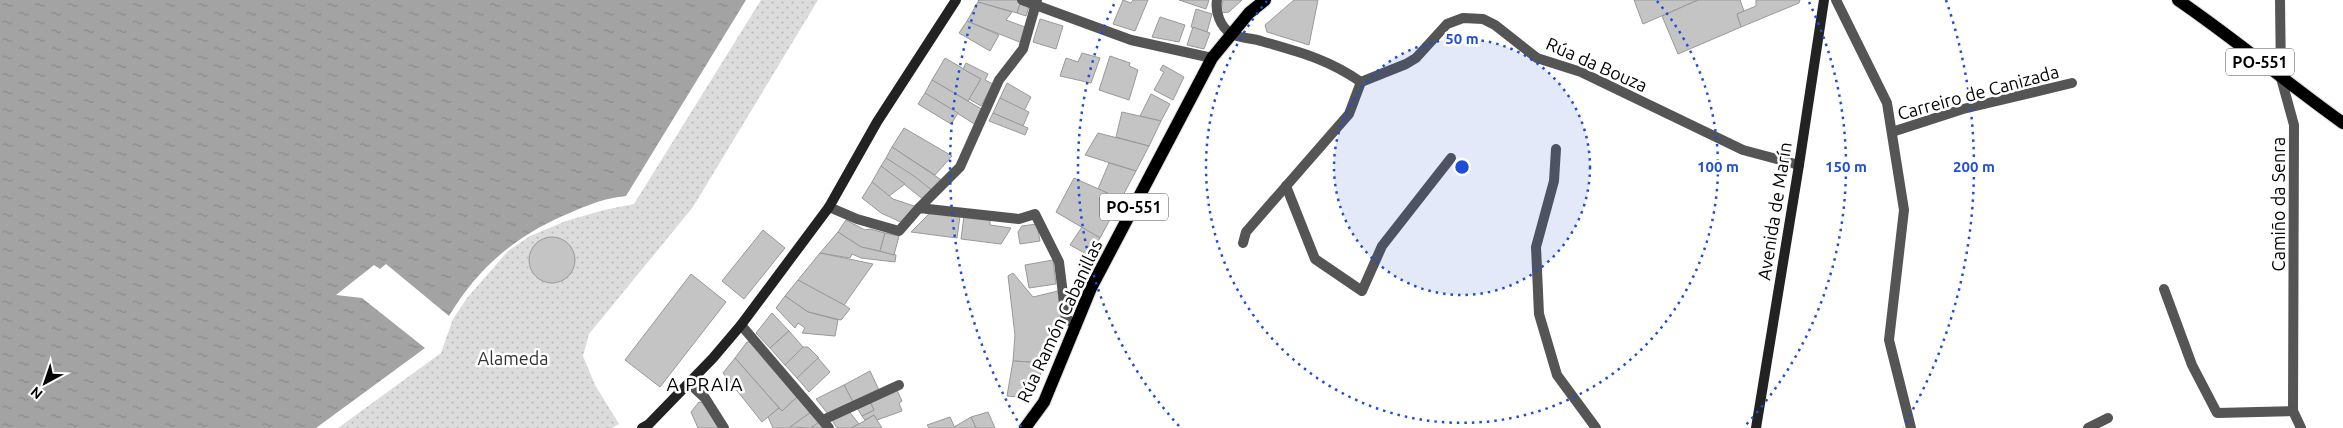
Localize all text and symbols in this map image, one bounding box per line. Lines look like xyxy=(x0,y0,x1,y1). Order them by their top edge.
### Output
text: 50 m xyxy=(1445,30,1479,47)
street label: Rúa da Bouza xyxy=(1543,33,1651,95)
road number: PO-551 xyxy=(2226,48,2294,76)
street label: Carreiro de Canizada xyxy=(1895,61,2061,123)
street label: Camiño da Senra xyxy=(2268,137,2288,271)
street label: Avenida de Marín xyxy=(1753,140,1795,282)
centre of rings xyxy=(1453,158,1471,176)
text: 100 m xyxy=(1697,158,1739,175)
text: 150 m xyxy=(1825,158,1867,175)
text: 200 m xyxy=(1953,158,1995,175)
road number: PO-551 xyxy=(1100,193,1168,220)
street label: Rúa Ramón Cabanillas xyxy=(1013,236,1106,405)
park label: Alameda xyxy=(478,348,548,368)
north arrow xyxy=(20,358,70,408)
district label: A PRAIA xyxy=(666,373,744,395)
text: N xyxy=(27,383,46,402)

